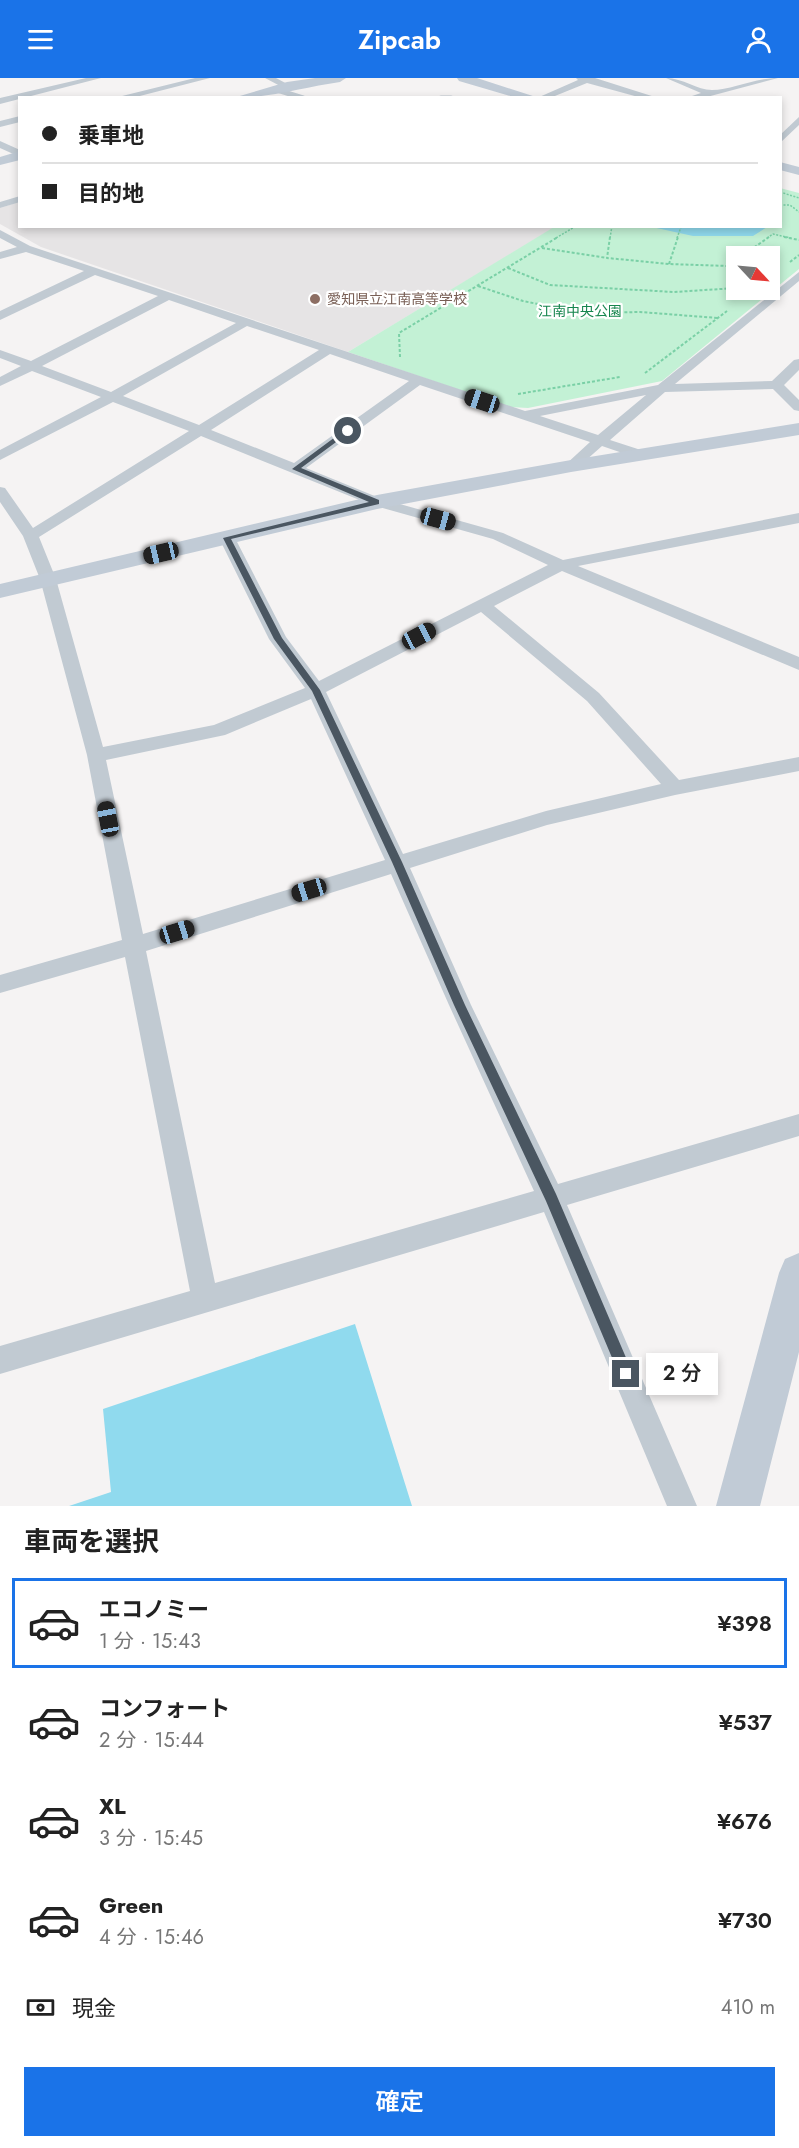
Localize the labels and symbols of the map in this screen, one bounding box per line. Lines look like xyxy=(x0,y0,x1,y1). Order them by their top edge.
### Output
north arrow xyxy=(726,246,780,300)
place label: 愛知県立江南高等学校 xyxy=(327,289,467,309)
marker: 愛知県立江南高等学校 xyxy=(308,292,322,306)
park label: 江南中央公園 xyxy=(538,301,622,321)
car xyxy=(462,387,502,415)
route start xyxy=(334,417,361,444)
car xyxy=(418,506,458,532)
car xyxy=(141,540,181,566)
car xyxy=(399,620,439,652)
car xyxy=(96,800,120,838)
car xyxy=(289,876,329,904)
car xyxy=(157,918,197,946)
callout: 2 分 xyxy=(647,1353,719,1395)
route end xyxy=(612,1360,639,1387)

